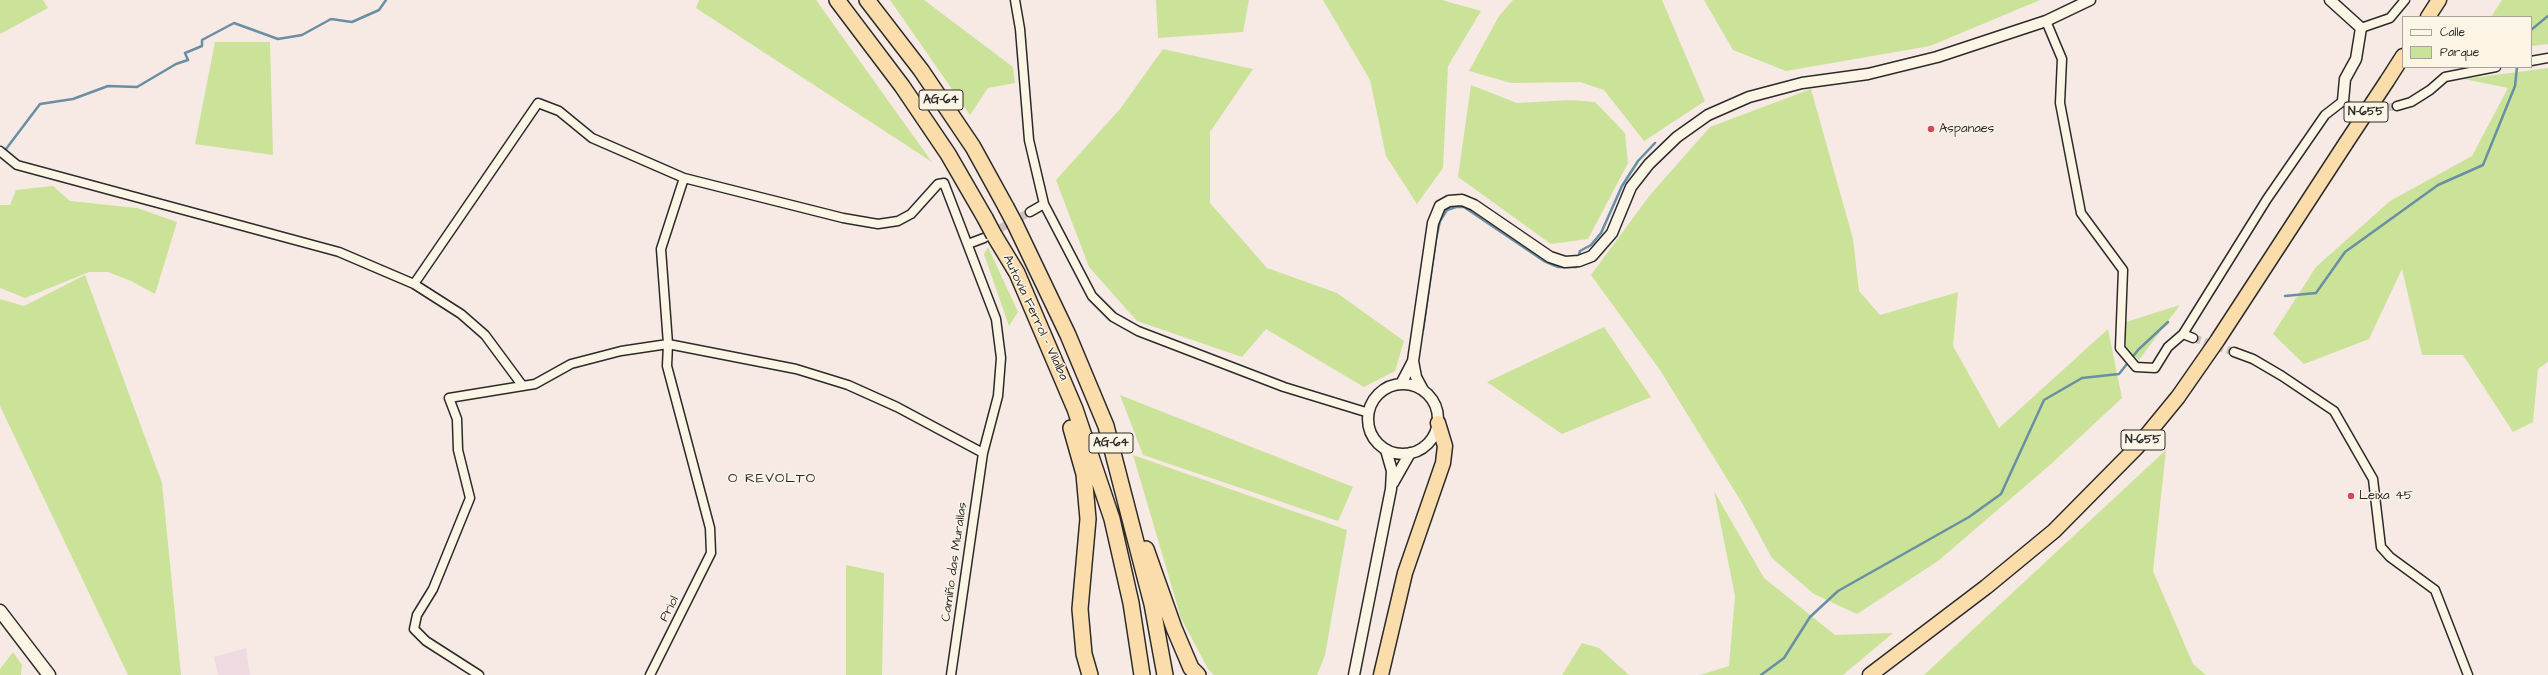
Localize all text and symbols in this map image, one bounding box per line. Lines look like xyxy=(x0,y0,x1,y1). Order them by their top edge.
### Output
legend xyxy=(2402,16,2532,68)
text: Calle xyxy=(2440,24,2465,41)
text: Parque xyxy=(2440,44,2479,61)
road number: AG-64 xyxy=(919,90,963,110)
road number: N-655 xyxy=(2344,102,2388,122)
place label: Aspanaes xyxy=(1939,121,1994,137)
marker: Aspanaes xyxy=(1926,124,1936,134)
street label: Autovía Ferrol - Vilalba xyxy=(999,253,1071,383)
road number: N-655 xyxy=(2121,430,2165,450)
road number: AG-64 xyxy=(1089,433,1133,453)
district label: O REVOLTO xyxy=(728,471,816,487)
place label: Leixa 45 xyxy=(2359,488,2413,504)
marker: Leixa 45 xyxy=(2346,491,2356,501)
street label: Camiño das Murallas xyxy=(939,501,971,623)
street label: Priol xyxy=(657,594,683,624)

